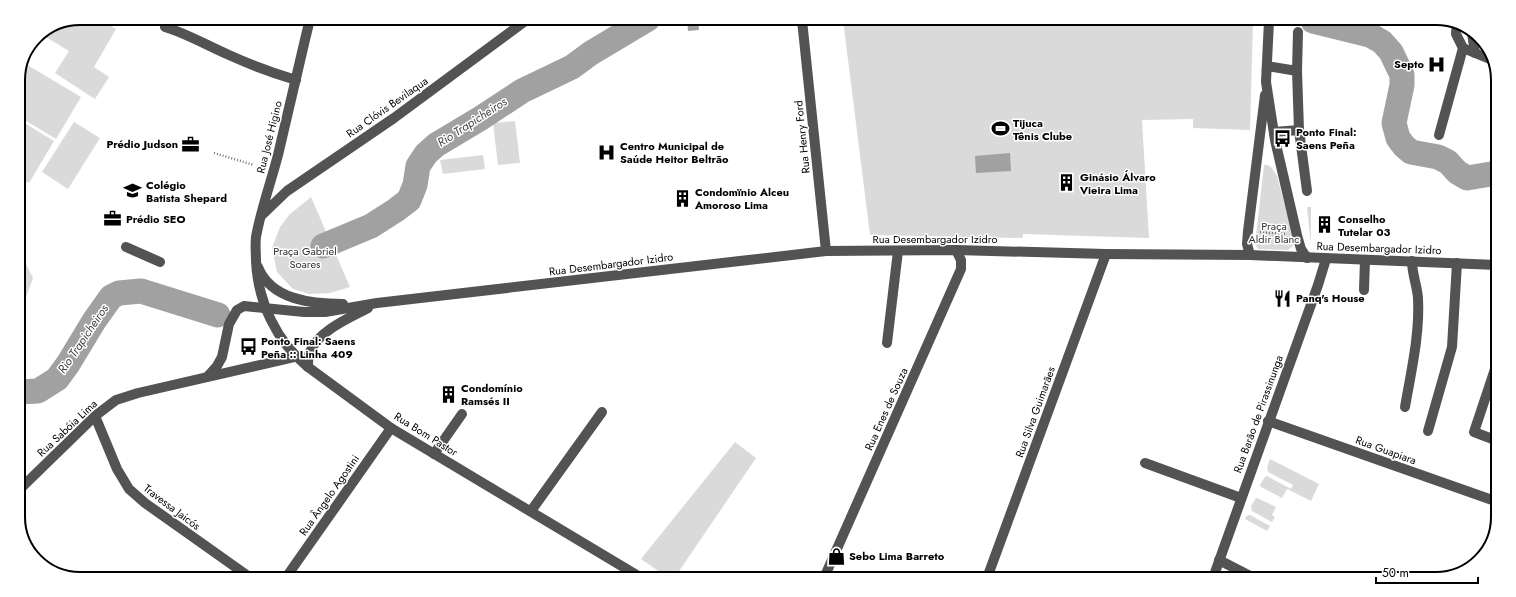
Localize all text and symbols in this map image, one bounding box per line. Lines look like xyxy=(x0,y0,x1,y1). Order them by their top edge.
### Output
hospital icon: Septo xyxy=(1427,54,1447,74)
place label: Septo xyxy=(1394,56,1425,72)
street label: Rua Clóvis Bevilaqua xyxy=(343,73,431,141)
water label: Rio Trapicheiros xyxy=(434,93,511,151)
street label: Rua José Higino xyxy=(252,99,286,175)
street label: Rua Henry Ford xyxy=(790,100,814,174)
place label: Tijuca Tênis Clube xyxy=(1013,115,1072,144)
sports icon: Tijuca Tênis Clube xyxy=(990,119,1010,139)
place label: Ponto Final: Saens Peña xyxy=(1296,124,1357,153)
bus stop icon: Ponto Final: Saens Peña xyxy=(1273,128,1293,148)
office icon: Prédio Judson xyxy=(181,134,201,154)
place label: Prédio Judson xyxy=(107,136,178,152)
place label: Centro Municipal de Saúde Heitor Beltrão xyxy=(620,138,729,167)
hospital icon: Centro Municipal de Saúde Heitor Beltrão xyxy=(597,142,617,162)
place label: Ginásio Álvaro Vieira Lima xyxy=(1079,169,1156,198)
building icon: Ginásio Álvaro Vieira Lima xyxy=(1057,173,1077,193)
place label: Colégio Batista Shepard xyxy=(146,177,227,206)
school or university icon: Colégio Batista Shepard xyxy=(123,181,143,201)
place label: Condomïnio Alceu Amoroso Lima xyxy=(694,184,789,213)
building icon: Condomïnio Alceu Amoroso Lima xyxy=(672,188,692,208)
office icon: Prédio SEO xyxy=(103,209,123,229)
place label: Prédio SEO xyxy=(126,211,185,227)
place label: Conselho Tutelar 03 xyxy=(1338,211,1390,240)
building icon: Conselho Tutelar 03 xyxy=(1315,215,1335,235)
park label: Praça Aldir Blanc xyxy=(1249,218,1300,247)
street label: Rua Desembargador Izidro xyxy=(873,231,997,247)
street label: Rua Desembargador Izidro xyxy=(1316,238,1442,258)
park label: Praça Gabriel Soares xyxy=(273,243,337,272)
street label: Rua Desembargador Izidro xyxy=(548,248,674,280)
restaurant icon: Panq's House xyxy=(1273,288,1293,308)
place label: Panq's House xyxy=(1296,290,1365,306)
water label: Rio Trapicheiros xyxy=(53,301,113,377)
place label: Ponto Final: Saens Peña :: Linha 409 xyxy=(261,333,355,362)
bus stop icon: Ponto Final: Saens Peña :: Linha 409 xyxy=(238,337,258,357)
street label: Rua Barão de Pirassinunga xyxy=(1229,353,1287,475)
street label: Rua Silva Guimarães xyxy=(1011,364,1059,460)
street label: Rua Enes de Souza xyxy=(861,365,911,453)
place label: Condomínio Ramsés II xyxy=(461,380,523,409)
building icon: Condomínio Ramsés II xyxy=(438,384,458,404)
street label: Rua Sabóia Lima xyxy=(33,396,101,460)
street label: Rua Bom Pastor xyxy=(391,408,461,460)
street label: Rua Guapiara xyxy=(1353,432,1419,468)
street label: Rua Ângelo Agostini xyxy=(295,451,363,539)
street label: Travessa Jaicós xyxy=(140,480,204,534)
shop icon: Sebo Lima Barreto xyxy=(826,546,846,566)
place label: Sebo Lima Barreto xyxy=(849,548,945,564)
scale bar xyxy=(1376,559,1478,585)
text: 50 m xyxy=(1382,564,1409,582)

